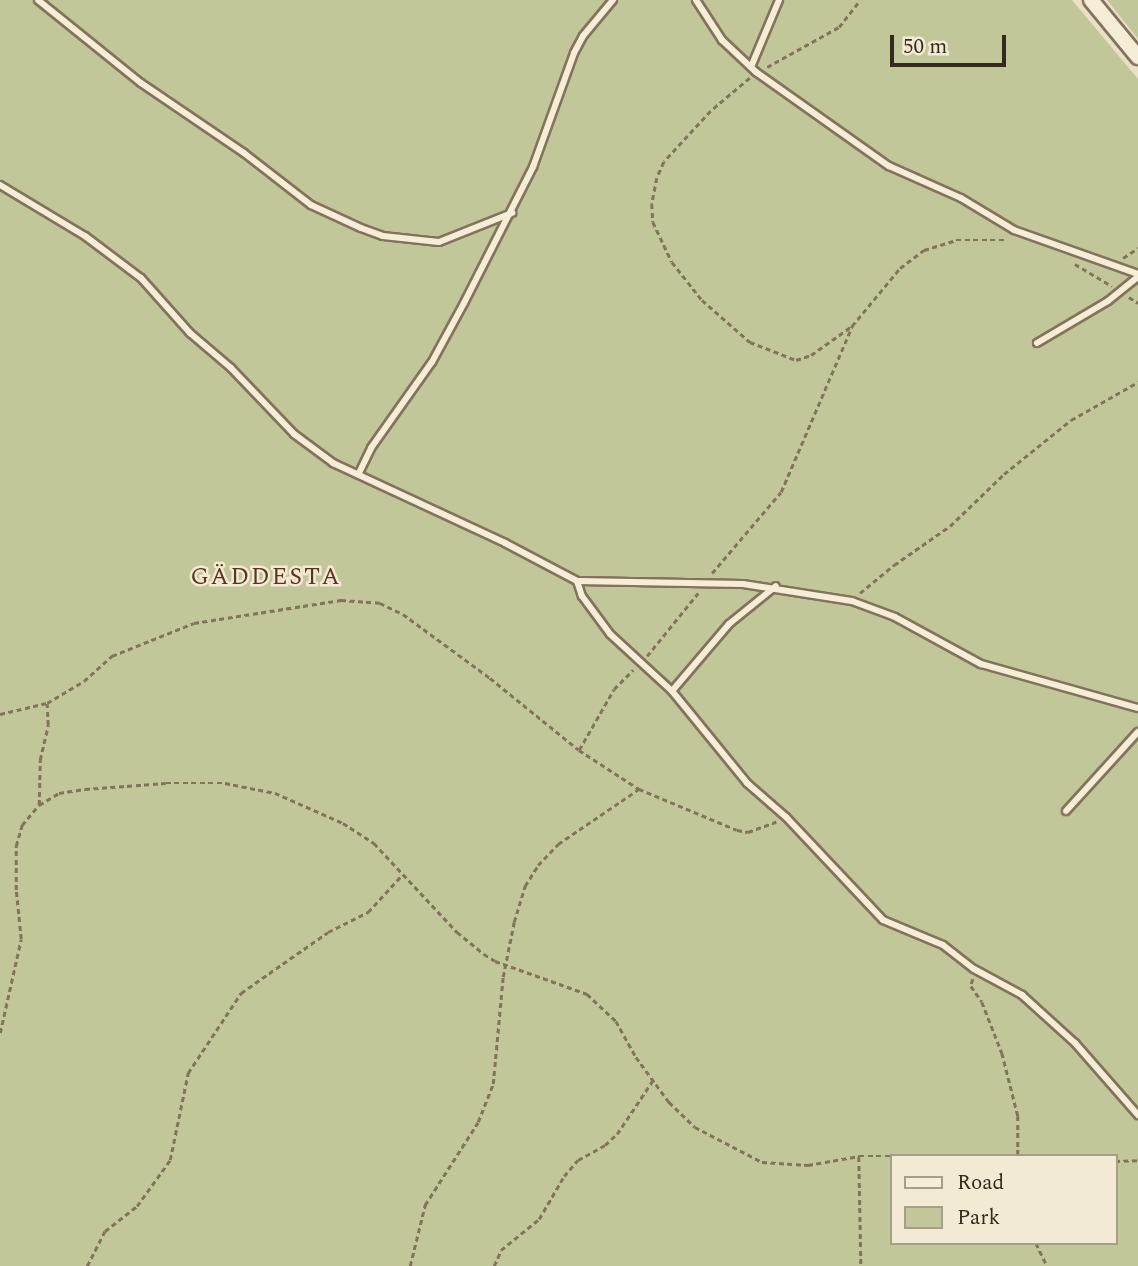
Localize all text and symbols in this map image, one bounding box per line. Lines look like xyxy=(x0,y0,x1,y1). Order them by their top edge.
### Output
scale bar xyxy=(893,21,1009,65)
text: 50 m xyxy=(903,31,947,63)
district label: GÄDDESTA xyxy=(192,564,340,592)
legend xyxy=(890,1154,1117,1245)
text: Road xyxy=(957,1167,1004,1199)
text: Park xyxy=(957,1202,1000,1234)

